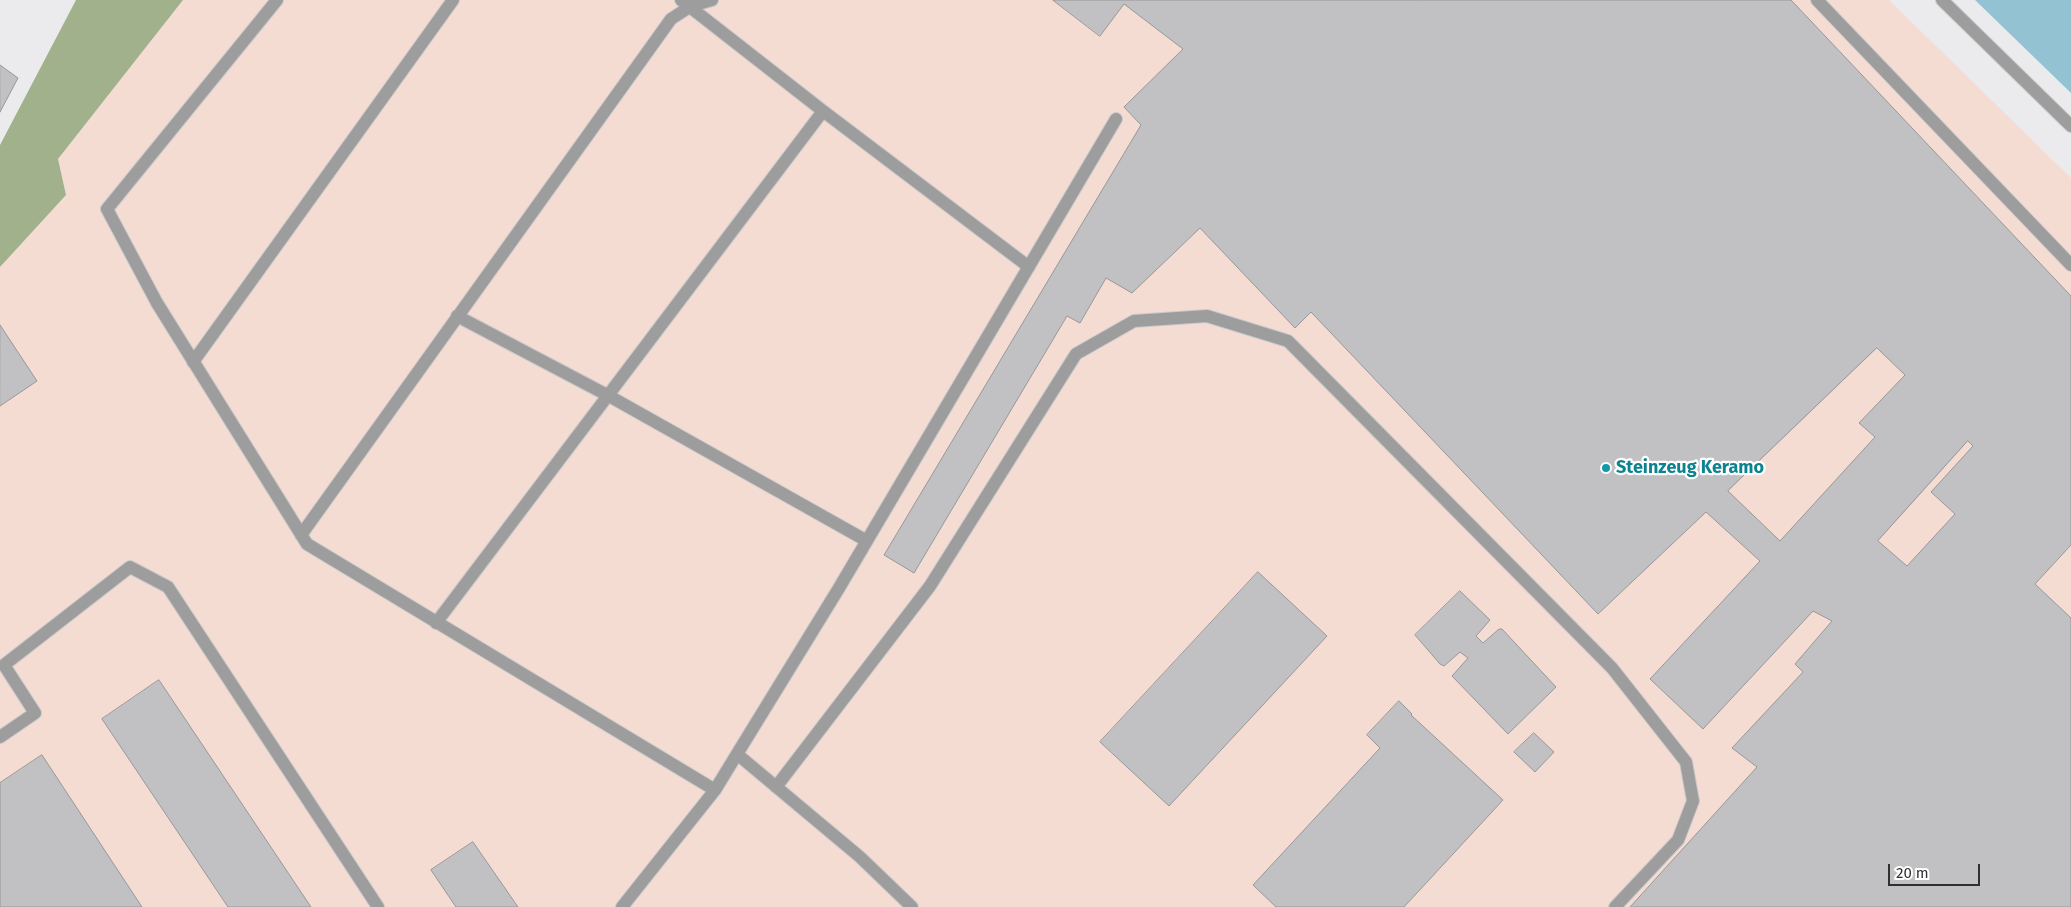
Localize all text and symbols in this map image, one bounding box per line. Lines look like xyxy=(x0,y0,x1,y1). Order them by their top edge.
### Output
place label: Steinzeug Keramo xyxy=(1616,457,1764,479)
marker: Steinzeug Keramo xyxy=(1600,462,1612,474)
scale bar xyxy=(1891,854,1984,886)
text: 20 m xyxy=(1896,864,1929,882)

